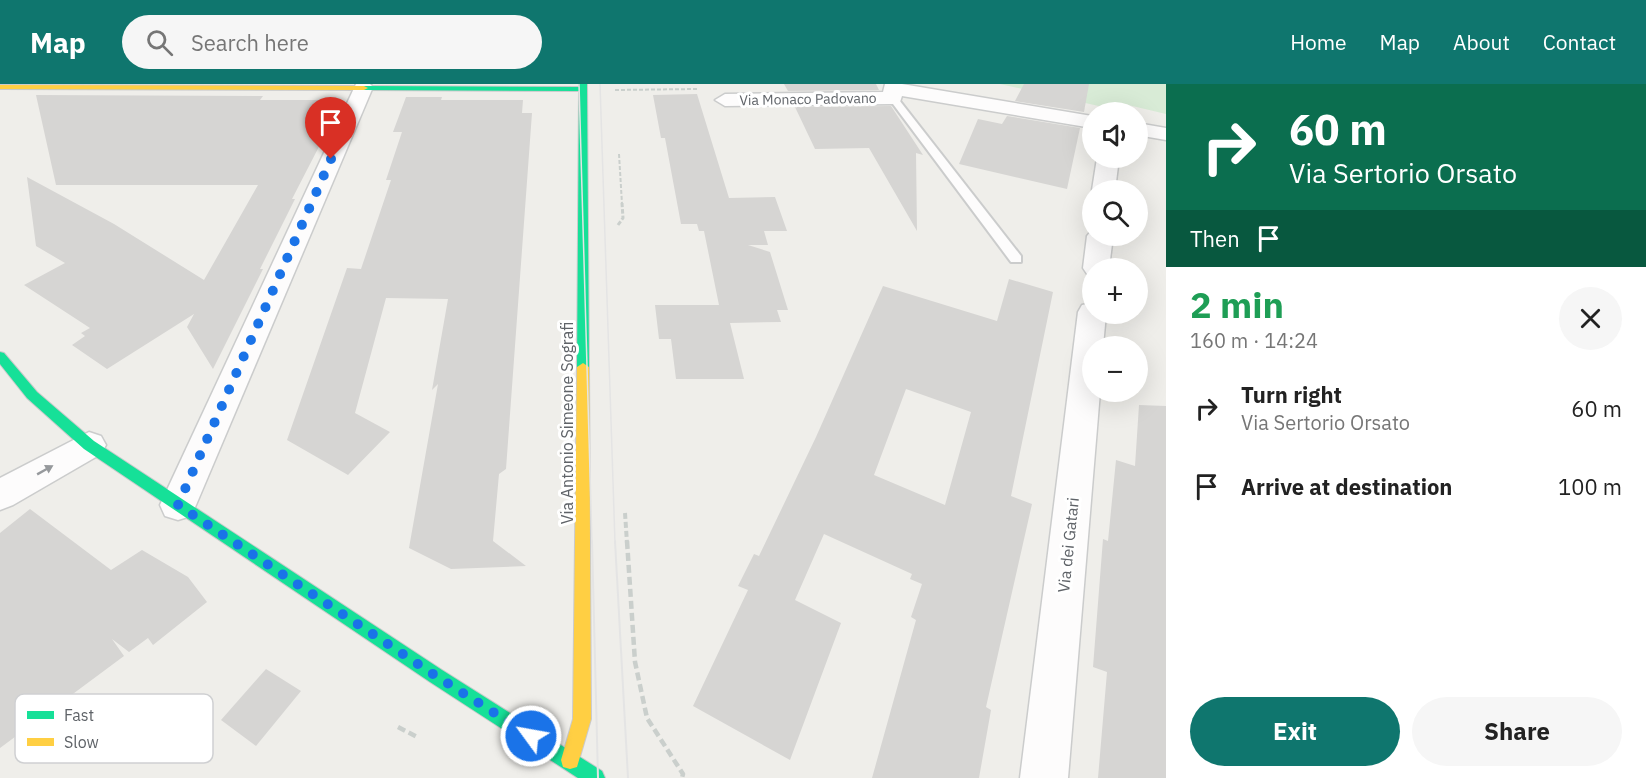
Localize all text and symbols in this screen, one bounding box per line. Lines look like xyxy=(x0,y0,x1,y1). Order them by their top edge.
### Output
search box xyxy=(122,15,542,69)
text: Map xyxy=(30,24,86,61)
icon: search xyxy=(143,26,176,59)
text: Search here xyxy=(191,28,309,57)
text: Home xyxy=(1290,28,1347,56)
text: Map xyxy=(1380,28,1420,56)
text: About xyxy=(1453,28,1510,56)
text: Contact xyxy=(1543,28,1616,56)
street label: Via Monaco Padovano xyxy=(739,89,877,109)
pin xyxy=(305,97,356,159)
map controls xyxy=(1082,102,1148,402)
button: sound xyxy=(1082,102,1148,168)
text: 60 m xyxy=(1289,102,1387,157)
icon: arrive xyxy=(314,106,347,139)
icon: right xyxy=(1190,108,1268,186)
text: Via Sertorio Orsato xyxy=(1289,155,1517,190)
button: search xyxy=(1082,180,1148,246)
icon: arrive xyxy=(1252,222,1285,255)
text: Then xyxy=(1190,224,1240,253)
button: + xyxy=(1082,258,1148,324)
text: 2 min xyxy=(1190,281,1284,328)
button: close xyxy=(1559,287,1622,350)
street label: Via Antonio Simeone Sografi xyxy=(557,322,577,524)
text: 160 m · 14:24 xyxy=(1190,327,1318,354)
button: − xyxy=(1082,336,1148,402)
text: Turn right xyxy=(1241,380,1342,409)
icon: right xyxy=(1190,392,1223,425)
text: 60 m xyxy=(1571,394,1622,423)
text: Via Sertorio Orsato xyxy=(1241,409,1410,436)
one-way arrow xyxy=(37,465,54,475)
icon: arrive xyxy=(1190,470,1223,503)
text: Arrive at destination xyxy=(1241,472,1452,501)
text: 100 m xyxy=(1558,472,1622,501)
street label: Via dei Gatari xyxy=(1053,496,1083,594)
legend xyxy=(15,694,213,763)
button: Exit xyxy=(1190,697,1400,766)
button: Share xyxy=(1412,697,1622,766)
position arrow xyxy=(499,704,563,768)
text: Fast xyxy=(64,705,94,725)
text: Slow xyxy=(64,732,99,752)

